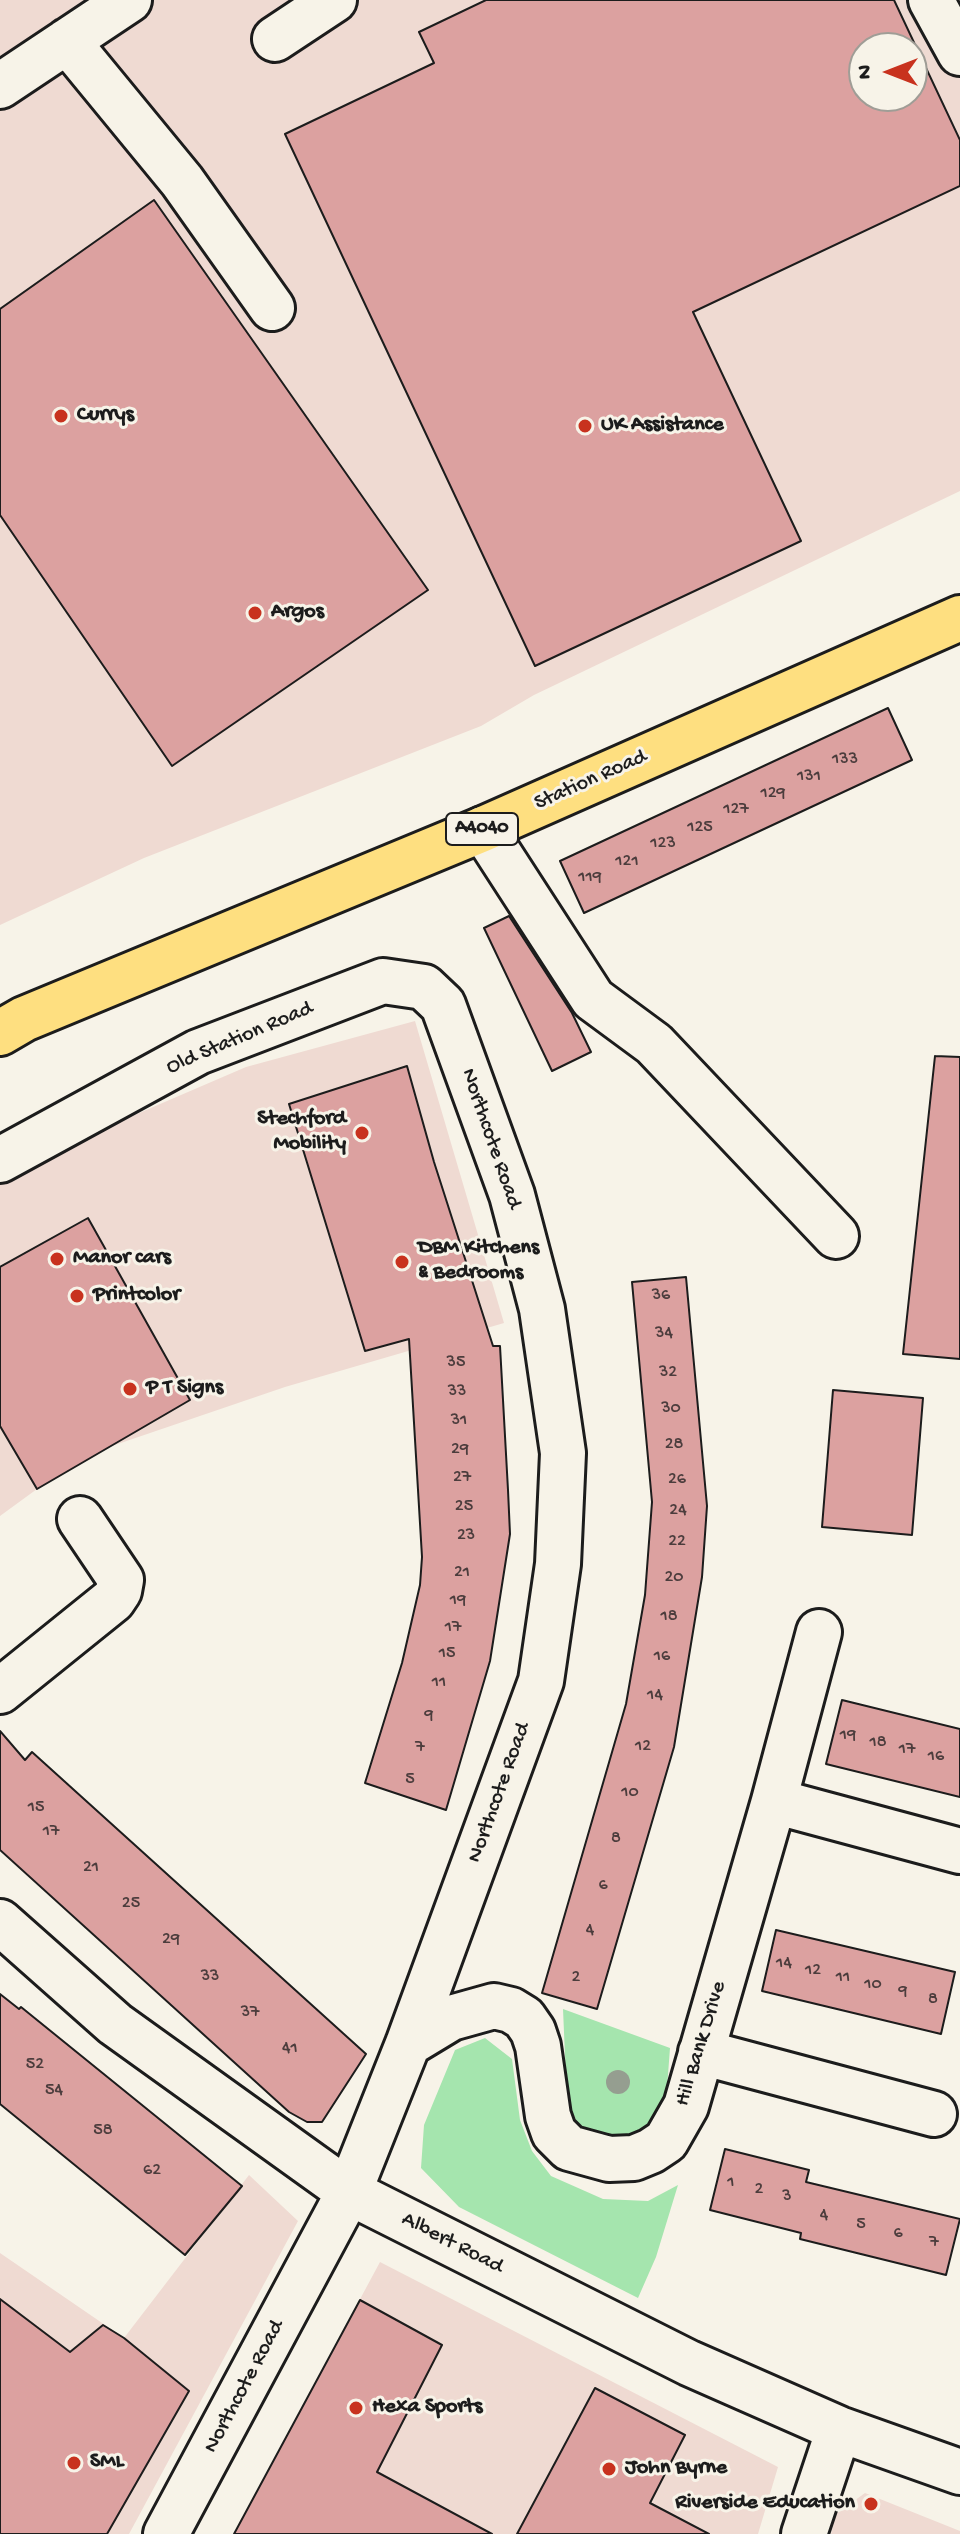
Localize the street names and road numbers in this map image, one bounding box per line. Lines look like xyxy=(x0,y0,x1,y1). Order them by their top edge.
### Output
street label: Station Road xyxy=(531,744,651,818)
road number: A4040 xyxy=(446,813,518,845)
street label: Old Station Road xyxy=(163,996,317,1082)
street label: Northcote Road xyxy=(454,1065,526,1213)
street label: Northcote Road xyxy=(462,1719,538,1867)
street label: Hill Bank Drive xyxy=(671,1978,733,2110)
street label: Albert Road xyxy=(397,2207,507,2281)
street label: Northcote Road xyxy=(199,2316,291,2458)

